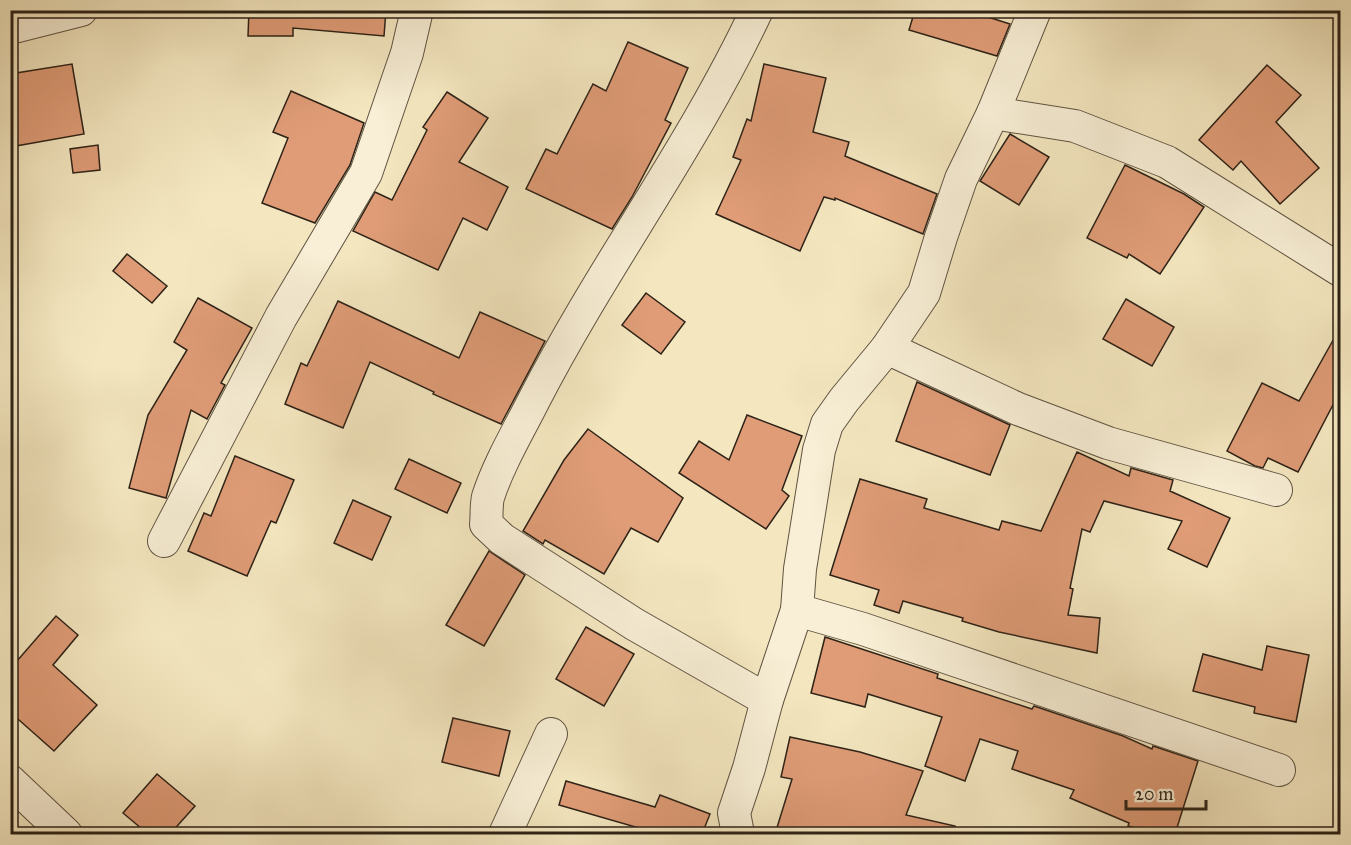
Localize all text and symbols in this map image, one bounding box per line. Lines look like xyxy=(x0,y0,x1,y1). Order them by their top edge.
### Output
scale bar xyxy=(1126,773,1206,811)
text: 20 m xyxy=(1135,783,1173,805)

